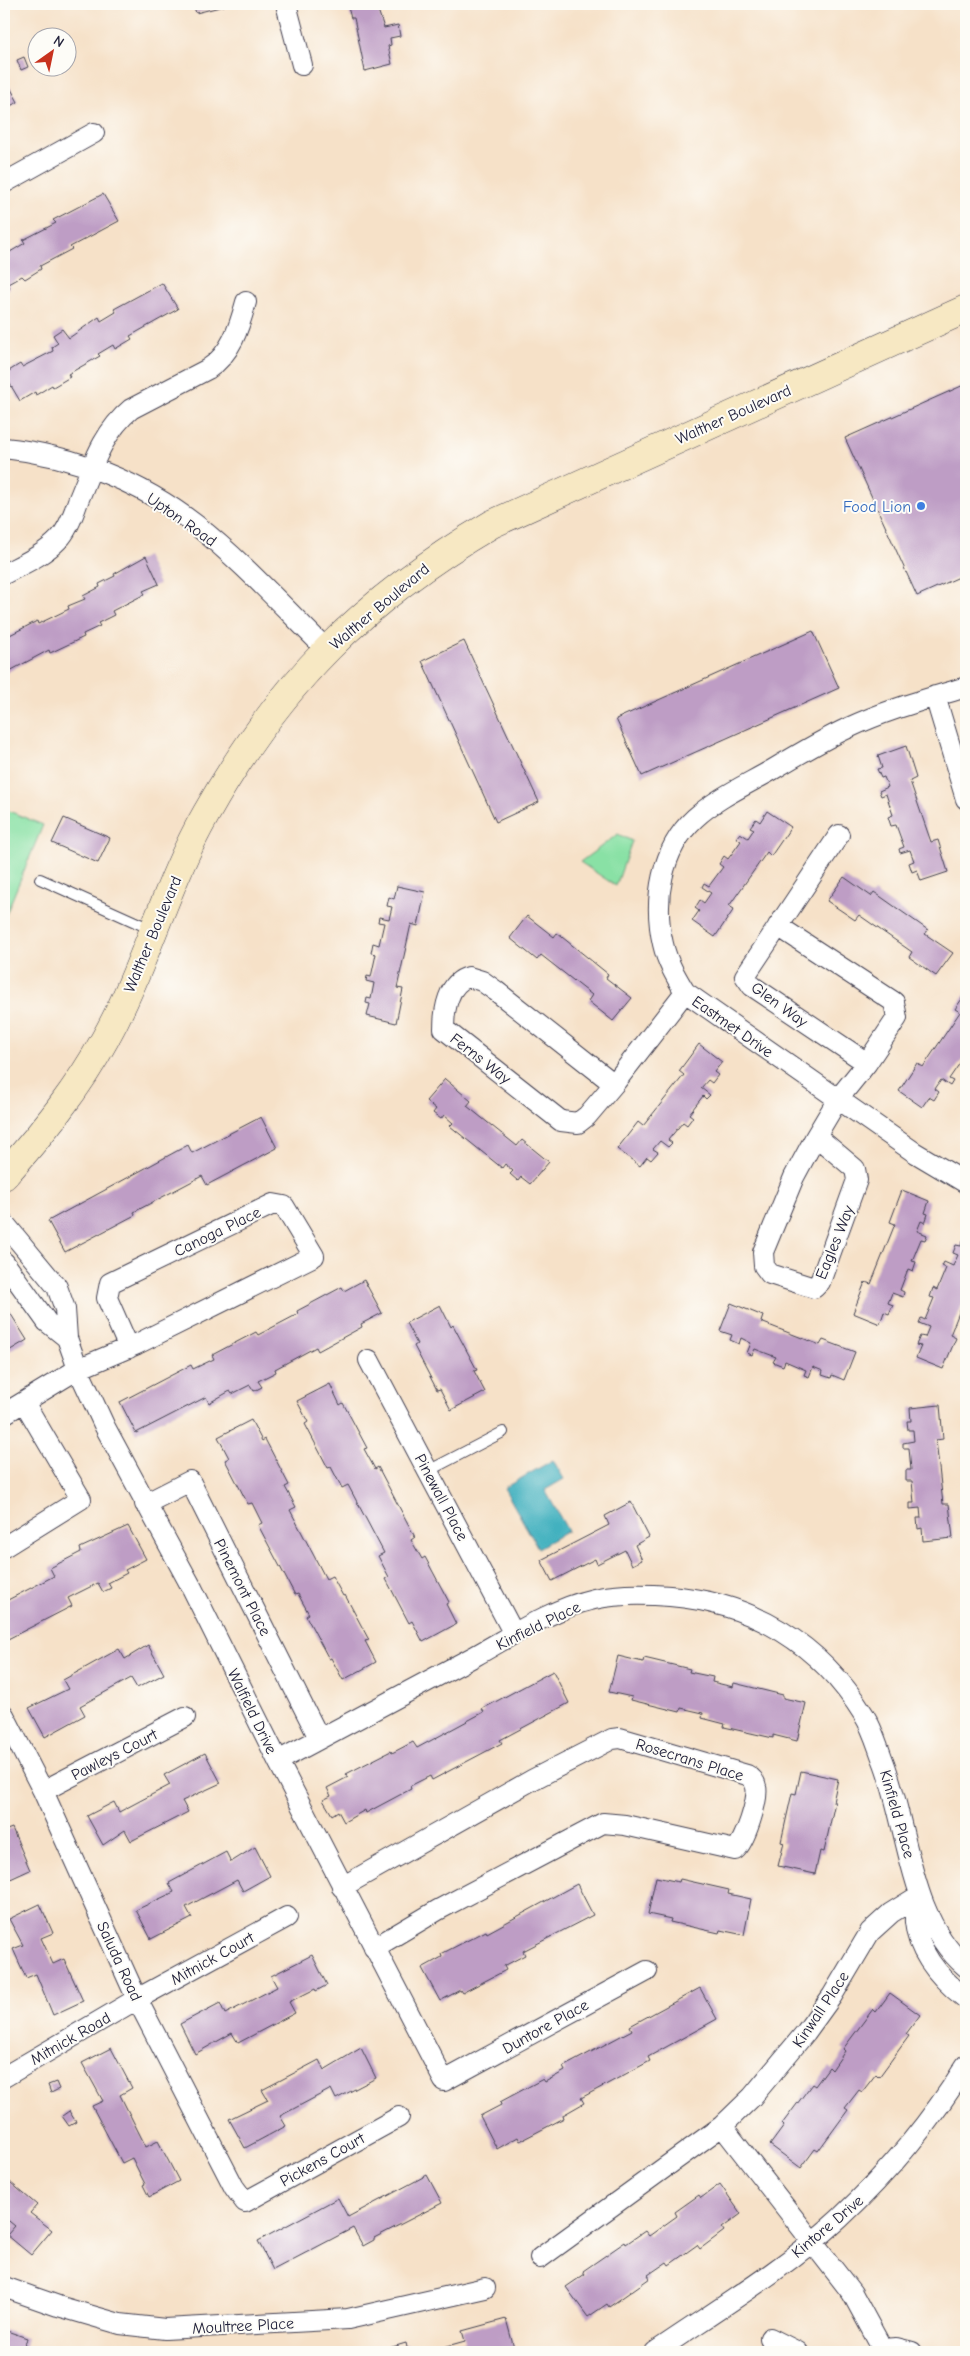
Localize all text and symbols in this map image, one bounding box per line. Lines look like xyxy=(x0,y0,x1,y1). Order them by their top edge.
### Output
north arrow xyxy=(28,28,78,78)
text: N xyxy=(50,32,67,51)
street label: Walther Boulevard xyxy=(673,381,794,448)
street label: Upton Road xyxy=(143,489,220,550)
place label: Food Lion xyxy=(843,498,911,516)
marker: Food Lion xyxy=(915,500,927,512)
street label: Walther Boulevard xyxy=(326,560,433,654)
street label: Walther Boulevard xyxy=(120,874,186,995)
street label: Glen Way xyxy=(748,978,812,1032)
street label: Eastmet Drive xyxy=(688,992,776,1061)
street label: Ferns Way xyxy=(447,1030,515,1088)
street label: Eagles Way xyxy=(812,1202,858,1282)
street label: Canoga Place xyxy=(171,1203,264,1261)
street label: Pinewall Place xyxy=(411,1451,472,1544)
street label: Pinemont Place xyxy=(210,1536,274,1639)
street label: Kinfield Place xyxy=(493,1598,583,1654)
street label: Walfield Drive xyxy=(224,1666,280,1757)
street label: Pawleys Court xyxy=(68,1725,161,1784)
street label: Rosecrans Place xyxy=(634,1735,746,1785)
street label: Kinfield Place xyxy=(876,1768,918,1861)
street label: Saluda Road xyxy=(93,1919,145,2004)
street label: Mitnick Court xyxy=(168,1928,258,1989)
street label: Kinwall Place xyxy=(789,1968,853,2051)
street label: Duntore Place xyxy=(499,1996,592,2058)
street label: Mitnick Road xyxy=(27,2009,114,2069)
street label: Pickens Court xyxy=(277,2129,368,2191)
street label: Kintore Drive xyxy=(788,2192,867,2262)
street label: Moultree Place xyxy=(192,2314,294,2338)

